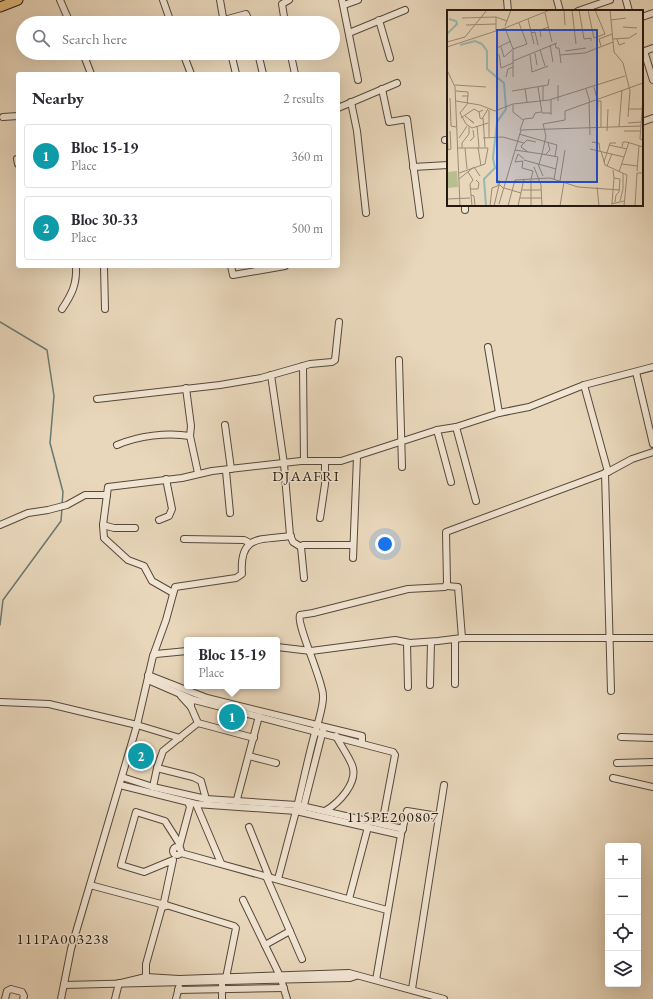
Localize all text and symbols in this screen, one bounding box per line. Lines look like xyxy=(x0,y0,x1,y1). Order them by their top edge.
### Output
inset map xyxy=(447,10,643,206)
search box xyxy=(16,16,340,60)
icon: search xyxy=(30,27,52,49)
text: Search here xyxy=(62,29,127,48)
text: Nearby xyxy=(32,87,84,109)
text: 2 results xyxy=(283,90,324,107)
text: Bloc 15-19 xyxy=(71,138,138,157)
text: 1 xyxy=(43,148,49,165)
text: 360 m xyxy=(292,148,323,165)
text: Place xyxy=(71,157,97,174)
text: Bloc 30-33 xyxy=(71,210,138,229)
text: 2 xyxy=(43,220,49,237)
text: 500 m xyxy=(292,220,323,237)
text: Place xyxy=(71,229,97,246)
district label: DJAAFRI xyxy=(272,466,340,485)
your location xyxy=(375,534,395,554)
popup xyxy=(184,637,280,689)
text: Bloc 15-19 xyxy=(198,645,266,664)
text: Place xyxy=(198,664,224,681)
pin: 1 xyxy=(219,702,245,732)
pin: 2 xyxy=(128,741,154,771)
district label: 115PE200807 xyxy=(347,807,439,826)
map controls xyxy=(605,843,641,987)
button: + xyxy=(605,843,641,879)
button: − xyxy=(605,879,641,915)
button: locate xyxy=(605,915,641,951)
district label: 111PA003238 xyxy=(16,929,110,948)
button: layers xyxy=(605,951,641,987)

